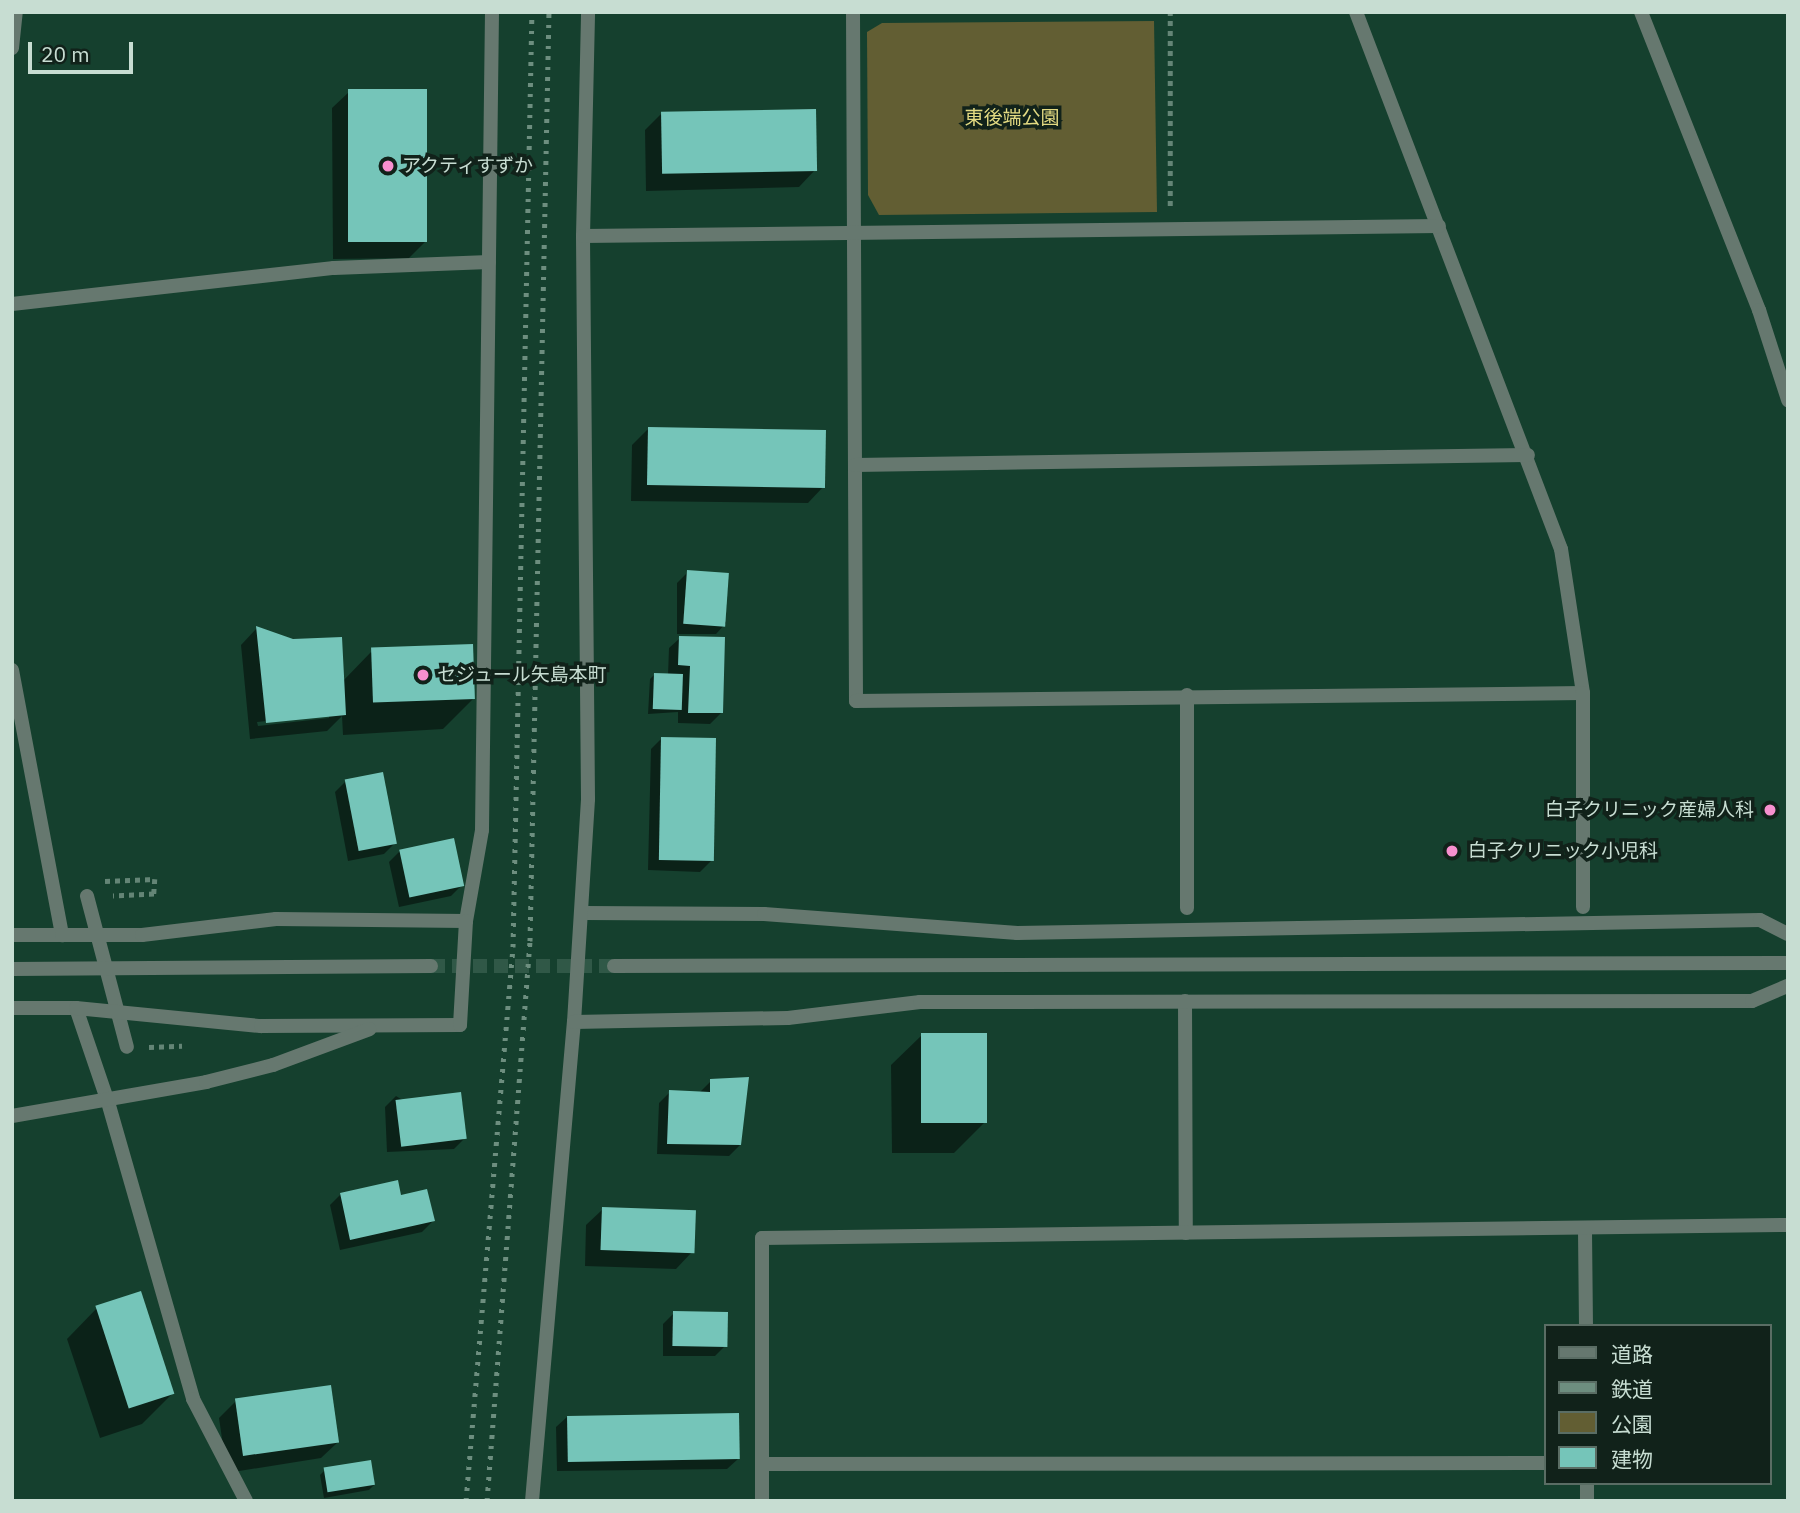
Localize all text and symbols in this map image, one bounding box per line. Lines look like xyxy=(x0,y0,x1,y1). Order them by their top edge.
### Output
scale bar xyxy=(32,28,136,72)
text: 20 m xyxy=(41,40,90,68)
park label: 東後端公園 xyxy=(965,107,1059,129)
place label: アクティすずか xyxy=(402,155,535,177)
marker: アクティすずか xyxy=(380,158,396,174)
place label: セジュール矢島本町 xyxy=(437,664,608,686)
marker: セジュール矢島本町 xyxy=(415,667,431,683)
place label: 白子クリニック産婦人科 xyxy=(1545,799,1754,821)
marker: 白子クリニック産婦人科 xyxy=(1760,800,1780,820)
place label: 白子クリニック小児科 xyxy=(1468,840,1658,862)
marker: 白子クリニック小児科 xyxy=(1442,841,1462,861)
legend xyxy=(1545,1324,1772,1485)
text: 道路 xyxy=(1611,1340,1653,1368)
text: 鉄道 xyxy=(1611,1375,1653,1403)
text: 公園 xyxy=(1611,1410,1653,1438)
text: 建物 xyxy=(1611,1445,1653,1473)

